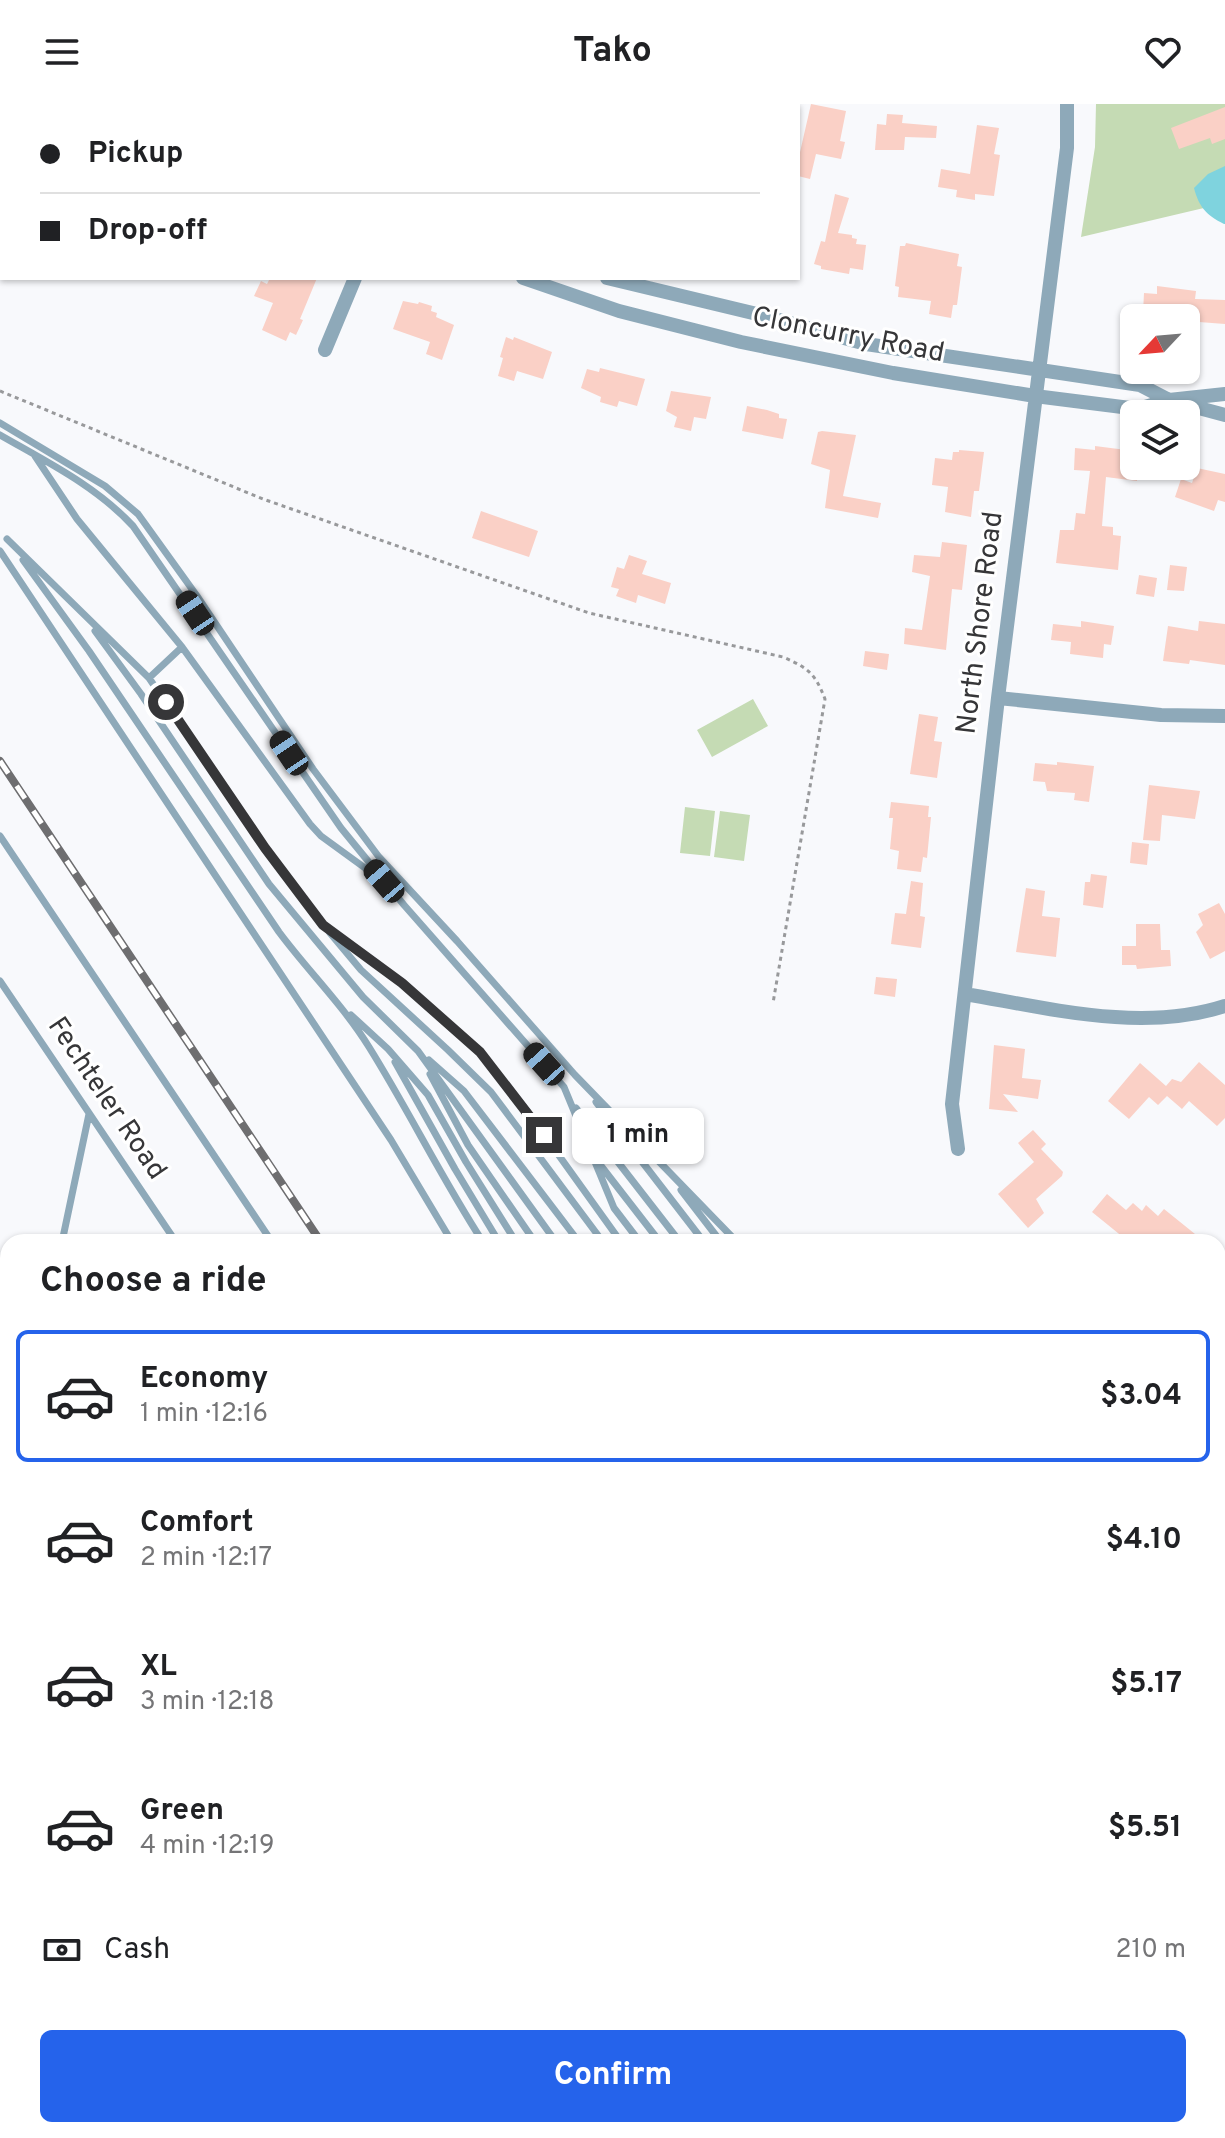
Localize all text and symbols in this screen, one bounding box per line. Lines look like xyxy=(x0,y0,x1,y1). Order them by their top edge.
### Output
text: Tako xyxy=(573,29,652,75)
icon: menu xyxy=(40,30,84,74)
icon: heart xyxy=(1141,30,1185,74)
text: Pickup xyxy=(88,136,183,173)
text: Drop-off xyxy=(88,213,207,250)
street label: Cloncurry Road xyxy=(749,300,947,372)
north arrow xyxy=(1120,304,1200,384)
map controls xyxy=(1120,304,1200,480)
button: layers xyxy=(1120,400,1200,480)
street label: North Shore Road xyxy=(949,510,1013,736)
car xyxy=(172,586,218,640)
route start xyxy=(148,684,184,720)
car xyxy=(266,726,312,780)
car xyxy=(359,855,409,907)
street label: Fechteler Road xyxy=(38,1011,174,1187)
car xyxy=(519,1038,569,1090)
callout: 1 min xyxy=(572,1107,704,1163)
route end xyxy=(526,1117,562,1153)
text: 1 min xyxy=(607,1119,669,1152)
text: Choose a ride xyxy=(40,1259,266,1305)
icon: car xyxy=(44,1360,116,1432)
text: Economy xyxy=(140,1361,268,1398)
text: $3.04 xyxy=(1100,1378,1182,1415)
text: 1 min · 12:16 xyxy=(140,1398,268,1431)
icon: car xyxy=(44,1504,116,1576)
text: Comfort xyxy=(140,1505,253,1542)
text: $4.10 xyxy=(1106,1522,1182,1559)
text: 2 min · 12:17 xyxy=(140,1542,272,1575)
icon: car xyxy=(44,1648,116,1720)
text: XL xyxy=(140,1649,177,1686)
text: $5.17 xyxy=(1110,1666,1182,1703)
text: 3 min · 12:18 xyxy=(140,1686,274,1719)
icon: car xyxy=(44,1792,116,1864)
text: Green xyxy=(140,1793,224,1830)
text: $5.51 xyxy=(1108,1810,1182,1847)
text: 4 min · 12:19 xyxy=(140,1830,274,1863)
icon: cash xyxy=(40,1928,84,1972)
text: Cash xyxy=(104,1932,170,1969)
text: 210 m xyxy=(1116,1934,1186,1967)
button: Confirm xyxy=(40,2030,1186,2122)

